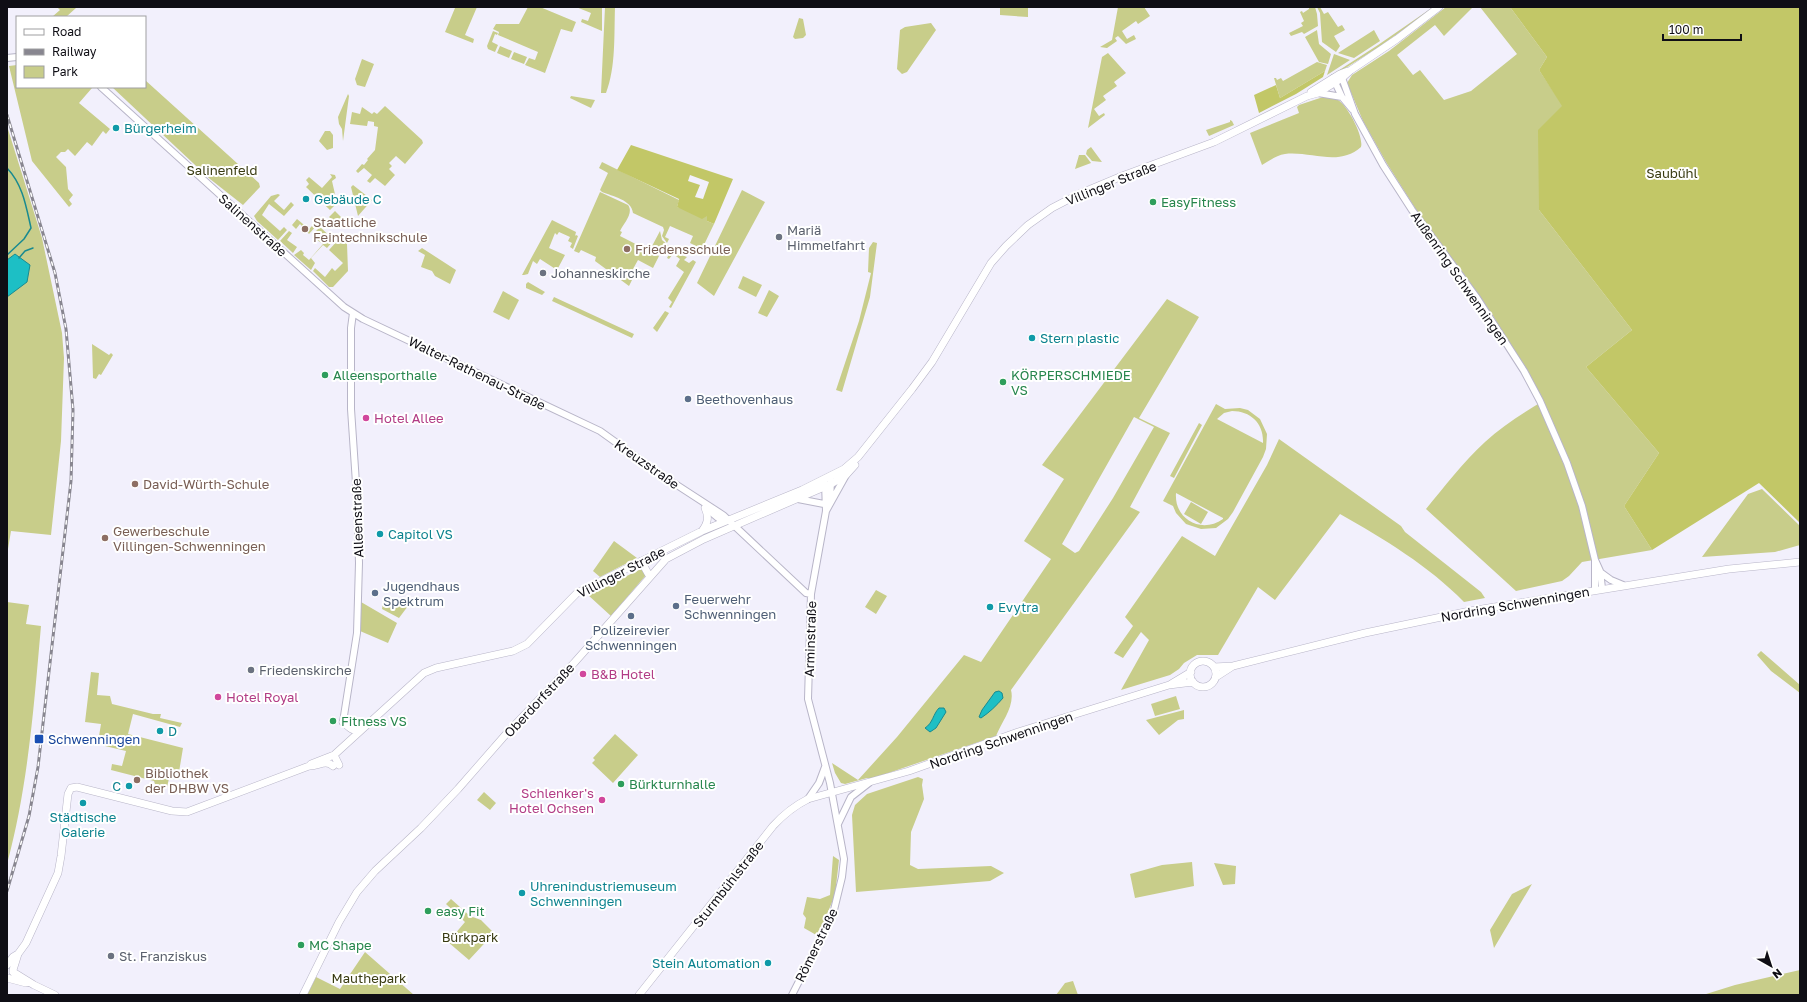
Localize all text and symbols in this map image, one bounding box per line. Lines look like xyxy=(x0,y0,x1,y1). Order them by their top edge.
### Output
legend xyxy=(16,16,146,88)
scale bar xyxy=(1663,16,1741,42)
text: 100 m xyxy=(1669,22,1703,37)
text: Road xyxy=(52,24,81,39)
text: Railway xyxy=(52,44,97,59)
text: Park xyxy=(52,64,78,79)
place label: Bürgerheim xyxy=(124,120,197,136)
marker: Bürgerheim xyxy=(111,123,121,133)
street label: Villinger Straße xyxy=(1063,158,1159,208)
park label: Salinenfeld xyxy=(186,162,258,178)
park label: Saubühl xyxy=(1646,165,1698,181)
street label: Salinenstraße xyxy=(216,190,290,260)
place label: Gebäude C xyxy=(314,191,382,207)
marker: Gebäude C xyxy=(301,194,311,204)
place label: EasyFitness xyxy=(1161,194,1236,210)
marker: EasyFitness xyxy=(1148,197,1158,207)
street label: Außenring Schwenningen xyxy=(1408,208,1512,348)
place label: Staatliche Feintechnikschule xyxy=(313,214,428,245)
place label: Mariä Himmelfahrt xyxy=(787,222,865,253)
marker: Staatliche Feintechnikschule xyxy=(300,224,310,234)
marker: Mariä Himmelfahrt xyxy=(774,232,784,242)
place label: Friedensschule xyxy=(635,241,731,257)
marker: Friedensschule xyxy=(622,244,632,254)
place label: Johanneskirche xyxy=(551,265,650,281)
marker: Johanneskirche xyxy=(538,268,548,278)
place label: Stern plastic xyxy=(1040,330,1119,346)
street label: Walter-Rathenau-Straße xyxy=(406,333,548,413)
marker: Stern plastic xyxy=(1027,333,1037,343)
place label: Alleensporthalle xyxy=(333,367,437,383)
place label: KÖRPERSCHMIEDE VS xyxy=(1011,367,1131,398)
marker: Alleensporthalle xyxy=(320,370,330,380)
marker: KÖRPERSCHMIEDE VS xyxy=(998,377,1008,387)
place label: Beethovenhaus xyxy=(696,391,793,407)
marker: Beethovenhaus xyxy=(683,394,693,404)
place label: Hotel Allee xyxy=(374,410,444,426)
marker: Hotel Allee xyxy=(361,413,371,423)
street label: Kreuzstraße xyxy=(612,436,682,492)
place label: David-Würth-Schule xyxy=(143,476,269,492)
street label: Alleenstraße xyxy=(348,478,366,558)
marker: David-Würth-Schule xyxy=(130,479,140,489)
place label: Gewerbeschule Villingen-Schwenningen xyxy=(113,523,266,554)
place label: Capitol VS xyxy=(388,526,453,542)
marker: Capitol VS xyxy=(375,529,385,539)
marker: Gewerbeschule Villingen-Schwenningen xyxy=(100,533,110,543)
street label: Villinger Straße xyxy=(574,543,668,601)
place label: Jugendhaus Spektrum xyxy=(383,578,460,609)
street label: Nordring Schwenningen xyxy=(1439,583,1591,625)
marker: Jugendhaus Spektrum xyxy=(370,588,380,598)
place label: Feuerwehr Schwenningen xyxy=(684,591,776,622)
place label: Evytra xyxy=(998,599,1039,615)
marker: Feuerwehr Schwenningen xyxy=(671,601,681,611)
street label: Arminstraße xyxy=(801,601,819,677)
marker: Evytra xyxy=(985,602,995,612)
marker: Polizeirevier Schwenningen xyxy=(626,611,636,621)
place label: Polizeirevier Schwenningen xyxy=(585,622,677,653)
street label: Oberdorfstraße xyxy=(501,660,577,740)
place label: Friedenskirche xyxy=(259,662,352,678)
marker: Friedenskirche xyxy=(246,665,256,675)
place label: B&B Hotel xyxy=(591,666,655,682)
marker: B&B Hotel xyxy=(578,669,588,679)
place label: Hotel Royal xyxy=(226,689,298,705)
marker: Hotel Royal xyxy=(213,692,223,702)
street label: Nordring Schwenningen xyxy=(927,708,1075,772)
place label: Fitness VS xyxy=(341,713,407,729)
marker: Fitness VS xyxy=(328,716,338,726)
place label: D xyxy=(168,723,177,739)
marker: D xyxy=(155,726,165,736)
place label: Schwenningen xyxy=(48,731,140,747)
marker: Schwenningen xyxy=(33,733,45,745)
place label: Bibliothek der DHBW VS xyxy=(145,765,229,796)
marker: Bibliothek der DHBW VS xyxy=(132,775,142,785)
place label: Bürkturnhalle xyxy=(629,776,715,792)
place label: C xyxy=(112,778,121,794)
marker: Bürkturnhalle xyxy=(616,779,626,789)
marker: C xyxy=(124,781,134,791)
place label: Schlenker's Hotel Ochsen xyxy=(509,785,594,816)
marker: Schlenker's Hotel Ochsen xyxy=(597,795,607,805)
marker: Städtische Galerie xyxy=(78,798,88,808)
place label: Städtische Galerie xyxy=(50,809,116,840)
street label: Sturmbühlstraße xyxy=(689,838,767,930)
place label: Uhrenindustriemuseum Schwenningen xyxy=(530,878,677,909)
marker: Uhrenindustriemuseum Schwenningen xyxy=(517,888,527,898)
place label: easy Fit xyxy=(436,903,485,919)
street label: Römerstraße xyxy=(791,905,841,985)
marker: easy Fit xyxy=(423,906,433,916)
park label: Bürkpark xyxy=(442,929,499,945)
place label: MC Shape xyxy=(309,937,371,953)
marker: MC Shape xyxy=(296,940,306,950)
north arrow xyxy=(1751,946,1791,986)
place label: St. Franziskus xyxy=(119,948,207,964)
marker: St. Franziskus xyxy=(106,951,116,961)
place label: Stein Automation xyxy=(652,955,760,971)
marker: Stein Automation xyxy=(763,958,773,968)
text: N xyxy=(1770,966,1785,982)
park label: Mauthepark xyxy=(332,970,407,986)

